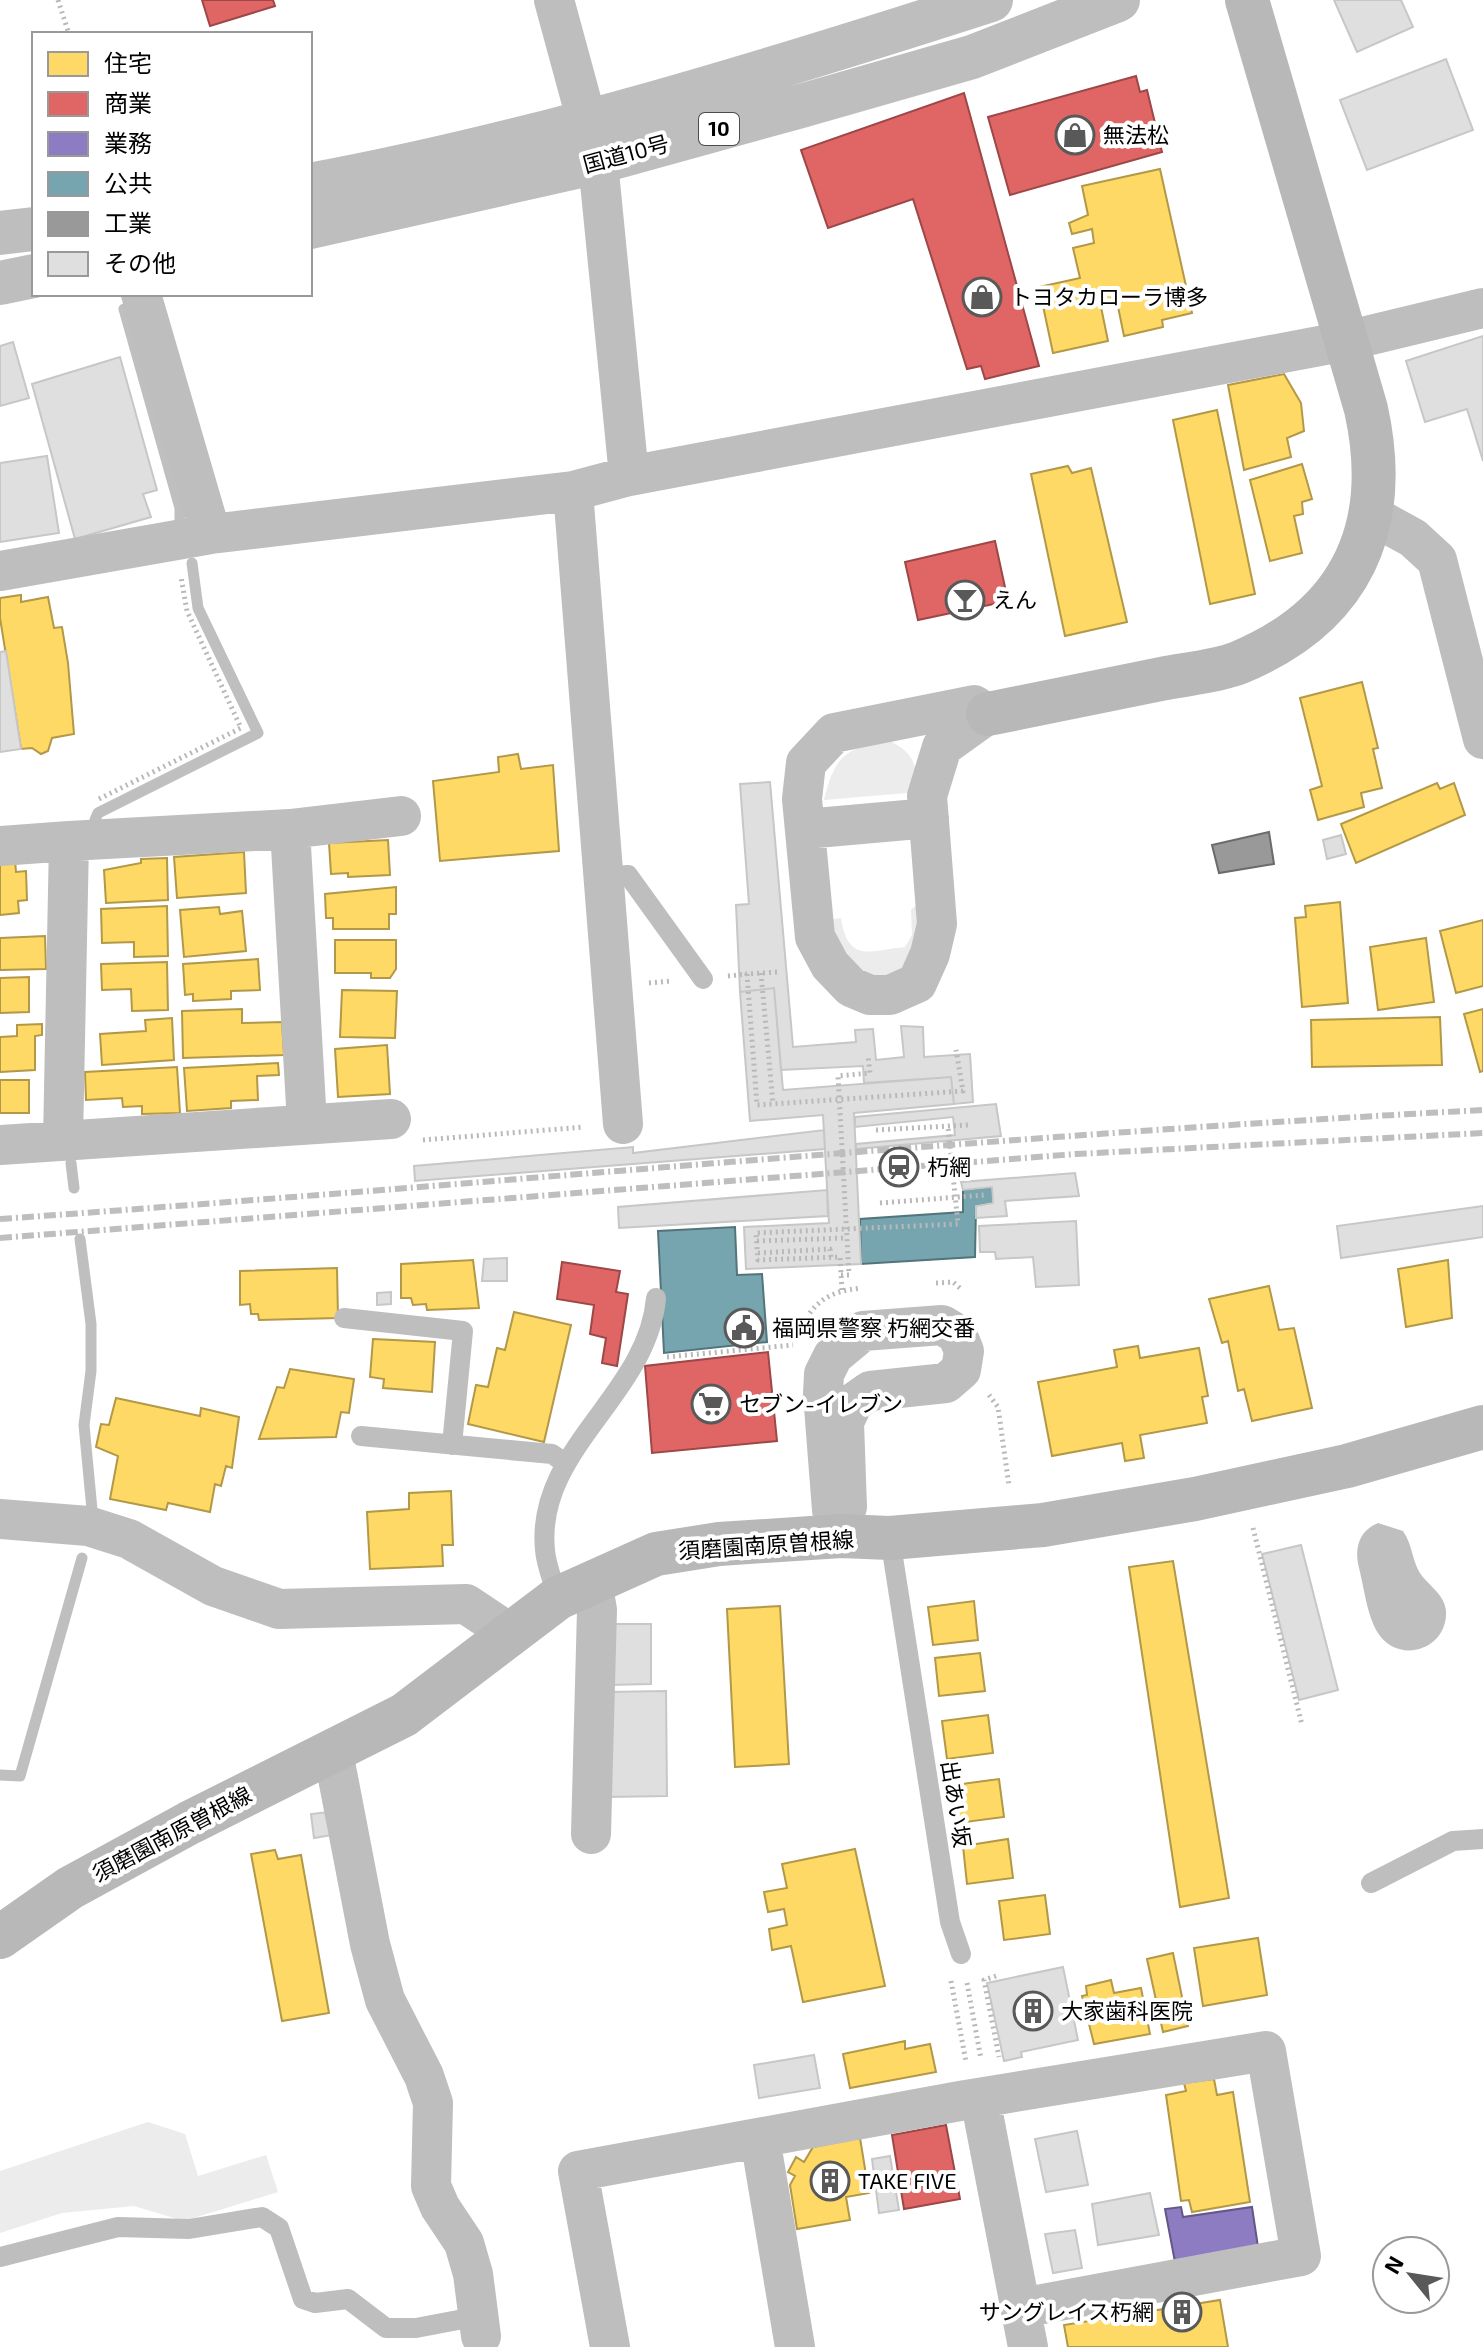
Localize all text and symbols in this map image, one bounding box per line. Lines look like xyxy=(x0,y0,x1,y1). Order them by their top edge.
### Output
legend xyxy=(32,32,312,296)
text: 住宅 xyxy=(104,48,152,77)
text: 商業 xyxy=(104,88,152,117)
road number: 10 xyxy=(699,113,739,145)
shop icon: 無法松 xyxy=(1054,114,1096,156)
place label: 無法松 xyxy=(1103,121,1169,147)
text: 業務 xyxy=(104,128,152,157)
street label: 国道10号 xyxy=(580,129,672,177)
text: 公共 xyxy=(104,168,152,197)
text: 工業 xyxy=(104,208,152,237)
text: その他 xyxy=(104,248,176,277)
shop icon: トヨタカローラ博多 xyxy=(961,276,1003,318)
place label: トヨタカローラ博多 xyxy=(1010,283,1208,309)
bar icon: えん xyxy=(944,579,986,621)
place label: えん xyxy=(993,586,1037,612)
station icon: 朽網 xyxy=(878,1146,920,1188)
place label: 朽網 xyxy=(927,1153,971,1179)
public building icon: 福岡県警察 朽網交番 xyxy=(723,1307,765,1349)
place label: 福岡県警察 朽網交番 xyxy=(772,1314,975,1340)
supermarket icon: セブン-イレブン xyxy=(690,1383,732,1425)
place label: セブン-イレブン xyxy=(739,1390,903,1416)
street label: 須磨園南原曽根線 xyxy=(677,1525,855,1563)
street label: 出あい坂 xyxy=(937,1758,977,1849)
street label: 須磨園南原曽根線 xyxy=(88,1780,255,1886)
building icon: 大家歯科医院 xyxy=(1012,1990,1054,2032)
place label: 大家歯科医院 xyxy=(1061,1997,1193,2023)
building icon: TAKE FIVE xyxy=(809,2160,851,2202)
place label: TAKE FIVE xyxy=(858,2167,957,2193)
north arrow xyxy=(1371,2235,1451,2315)
text: N xyxy=(1378,2251,1408,2278)
building icon: サングレイス朽網 xyxy=(1161,2291,1203,2333)
place label: サングレイス朽網 xyxy=(979,2298,1154,2324)

